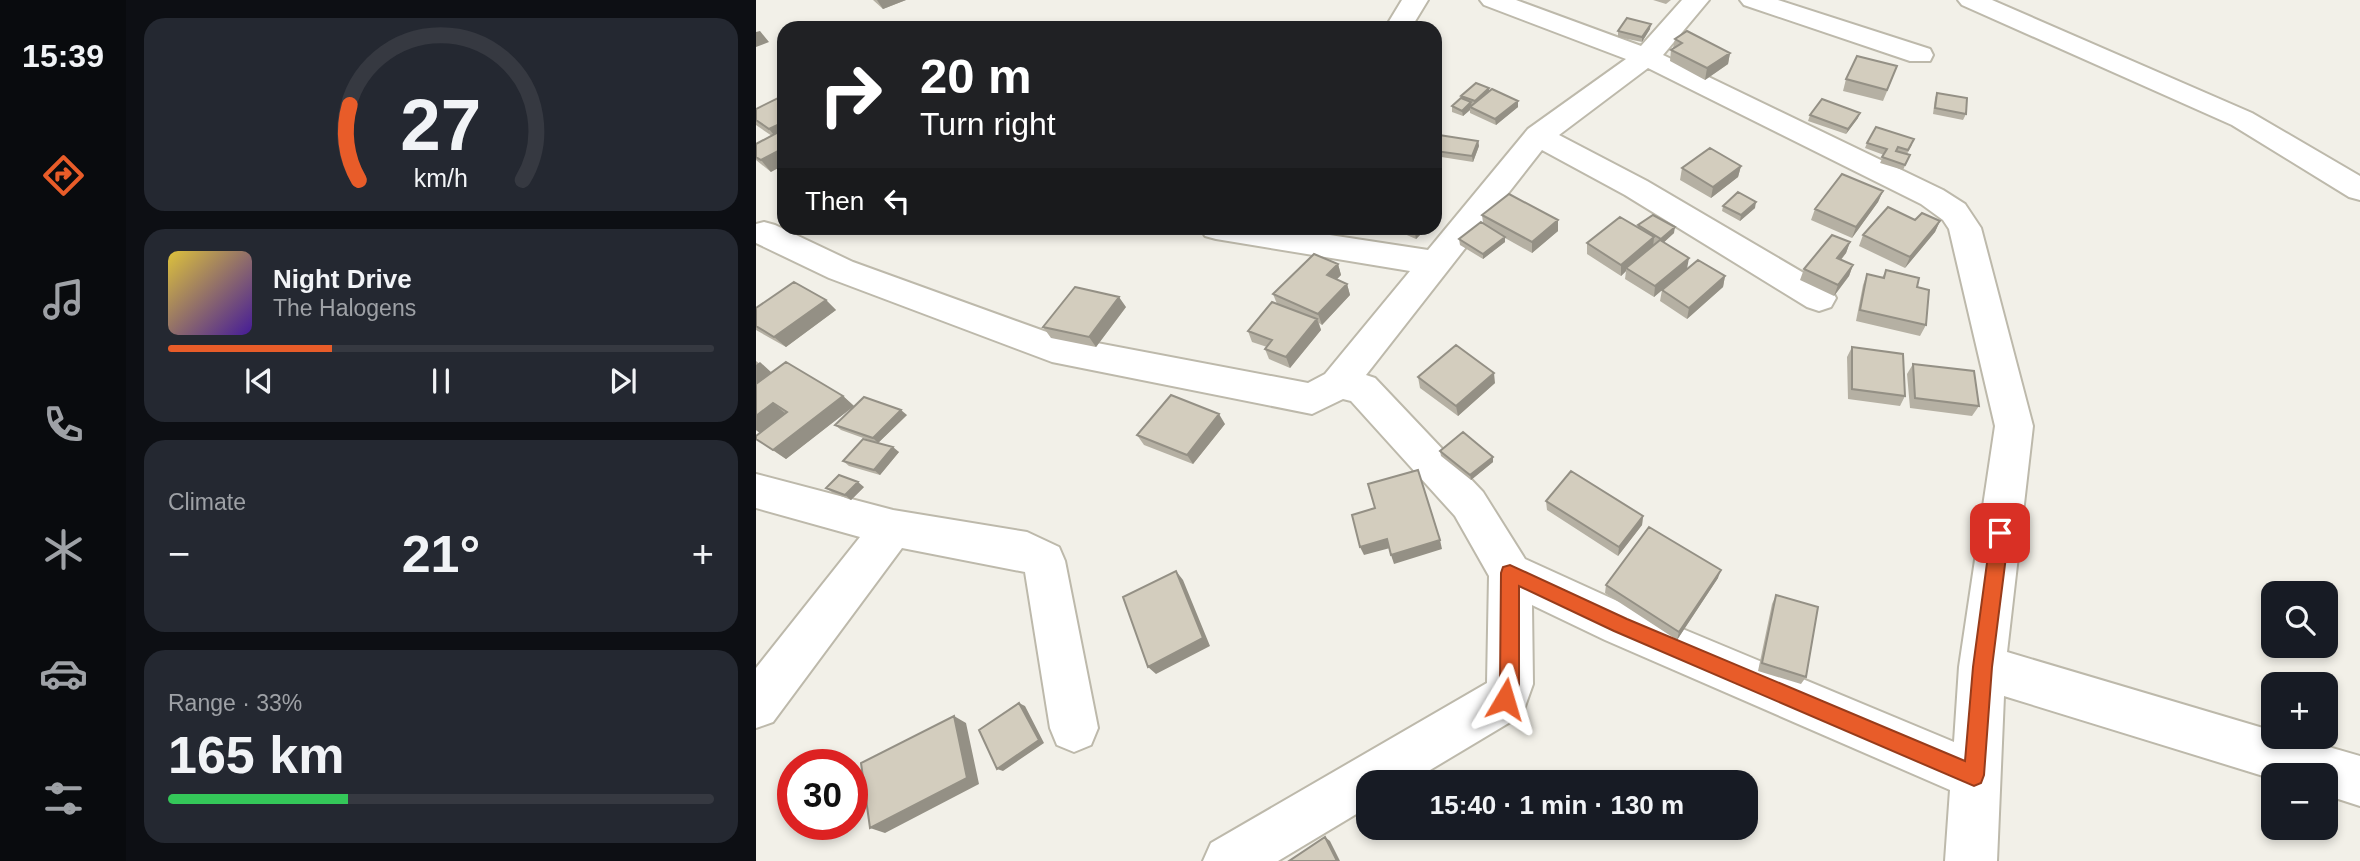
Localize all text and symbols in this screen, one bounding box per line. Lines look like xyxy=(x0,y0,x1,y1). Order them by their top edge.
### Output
text: 15:39 xyxy=(22,38,104,74)
icon: right xyxy=(805,49,896,140)
text: 20 m xyxy=(920,49,1032,103)
text: 27 xyxy=(401,85,481,166)
text: Turn right xyxy=(920,106,1056,142)
icon: directions xyxy=(39,151,88,200)
text: km/h xyxy=(414,164,468,192)
icon: left xyxy=(878,182,916,220)
text: Then xyxy=(805,186,864,216)
text: Night Drive xyxy=(273,264,412,294)
icon: music xyxy=(39,275,88,324)
text: The Halogens xyxy=(273,295,416,321)
icon: previous xyxy=(240,362,278,400)
icon: pause xyxy=(422,362,460,400)
icon: next xyxy=(604,362,642,400)
icon: phone xyxy=(39,400,88,449)
text: Climate xyxy=(168,489,246,515)
pin xyxy=(1970,503,2030,563)
icon: arrive xyxy=(1981,514,2019,552)
icon: climate xyxy=(39,525,88,574)
text: 21° xyxy=(402,525,480,583)
text: − xyxy=(168,533,190,575)
text: + xyxy=(692,533,714,575)
map controls xyxy=(2261,581,2338,840)
button: search xyxy=(2261,581,2338,658)
icon: car xyxy=(39,649,88,698)
position arrow xyxy=(1468,662,1542,736)
button: + xyxy=(2261,672,2338,749)
text: Range · 33% xyxy=(168,690,302,716)
text: 165 km xyxy=(168,726,344,784)
speed limit sign: 30 xyxy=(777,749,868,840)
button: − xyxy=(2261,763,2338,840)
icon: filters xyxy=(39,774,88,823)
text: 15:40 · 1 min · 130 m xyxy=(1430,790,1684,820)

